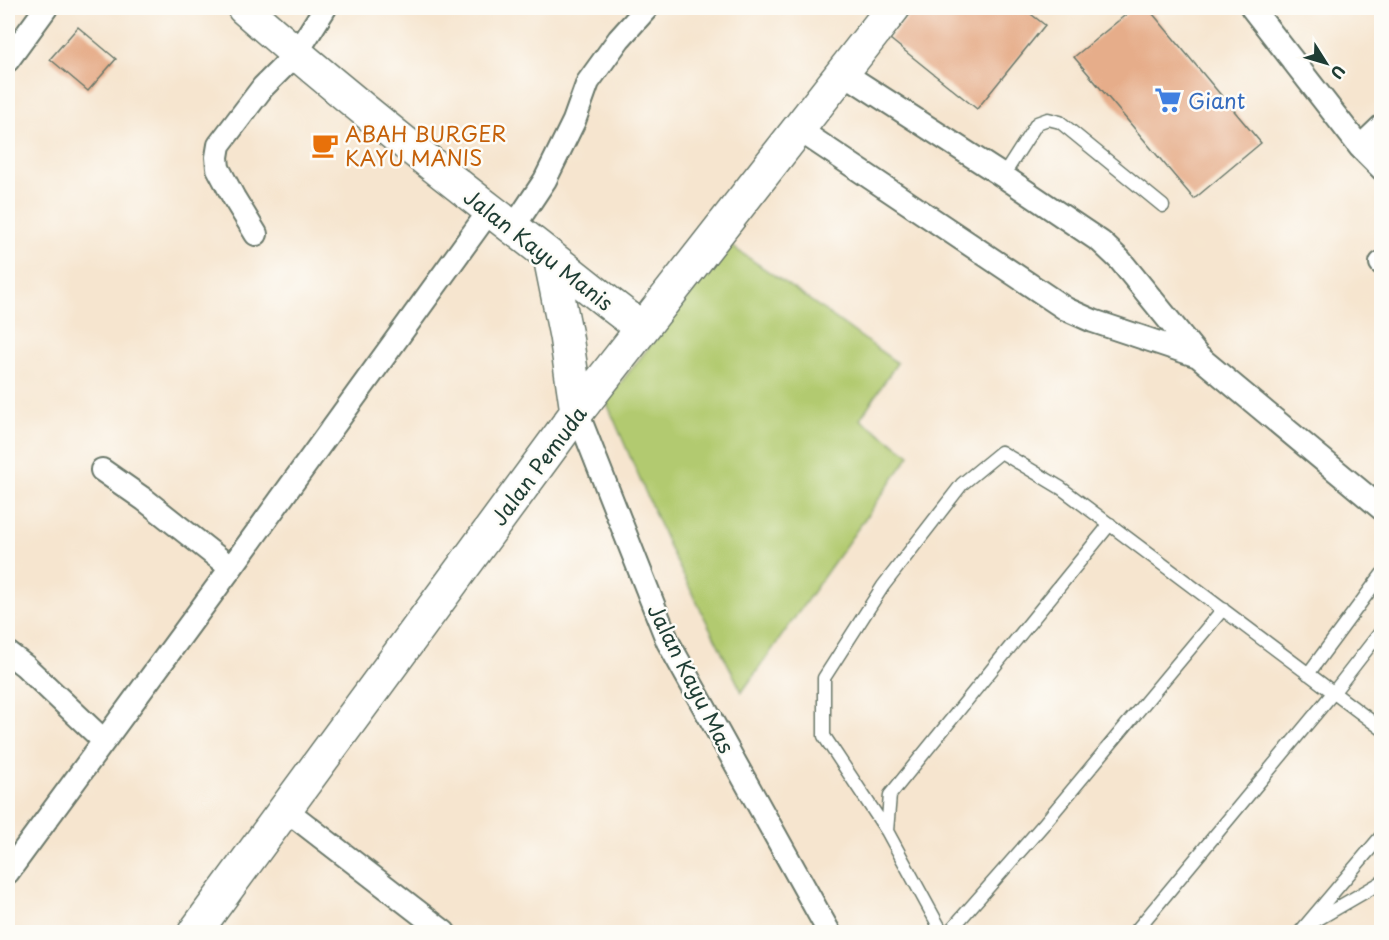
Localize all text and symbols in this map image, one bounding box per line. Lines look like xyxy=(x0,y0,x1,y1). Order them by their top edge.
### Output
north arrow xyxy=(1296,33,1356,93)
text: U xyxy=(1326,61,1352,85)
place label: Giant xyxy=(1188,84,1245,116)
supermarket icon: Giant xyxy=(1153,85,1183,115)
place label: ABAH BURGER KAYU MANIS xyxy=(345,117,507,173)
cafe icon: ABAH BURGER KAYU MANIS xyxy=(310,130,340,160)
street label: Jalan Kayu Manis xyxy=(457,180,621,318)
street label: Jalan Pemuda xyxy=(482,398,594,532)
street label: Jalan Kayu Mas xyxy=(640,598,744,758)

